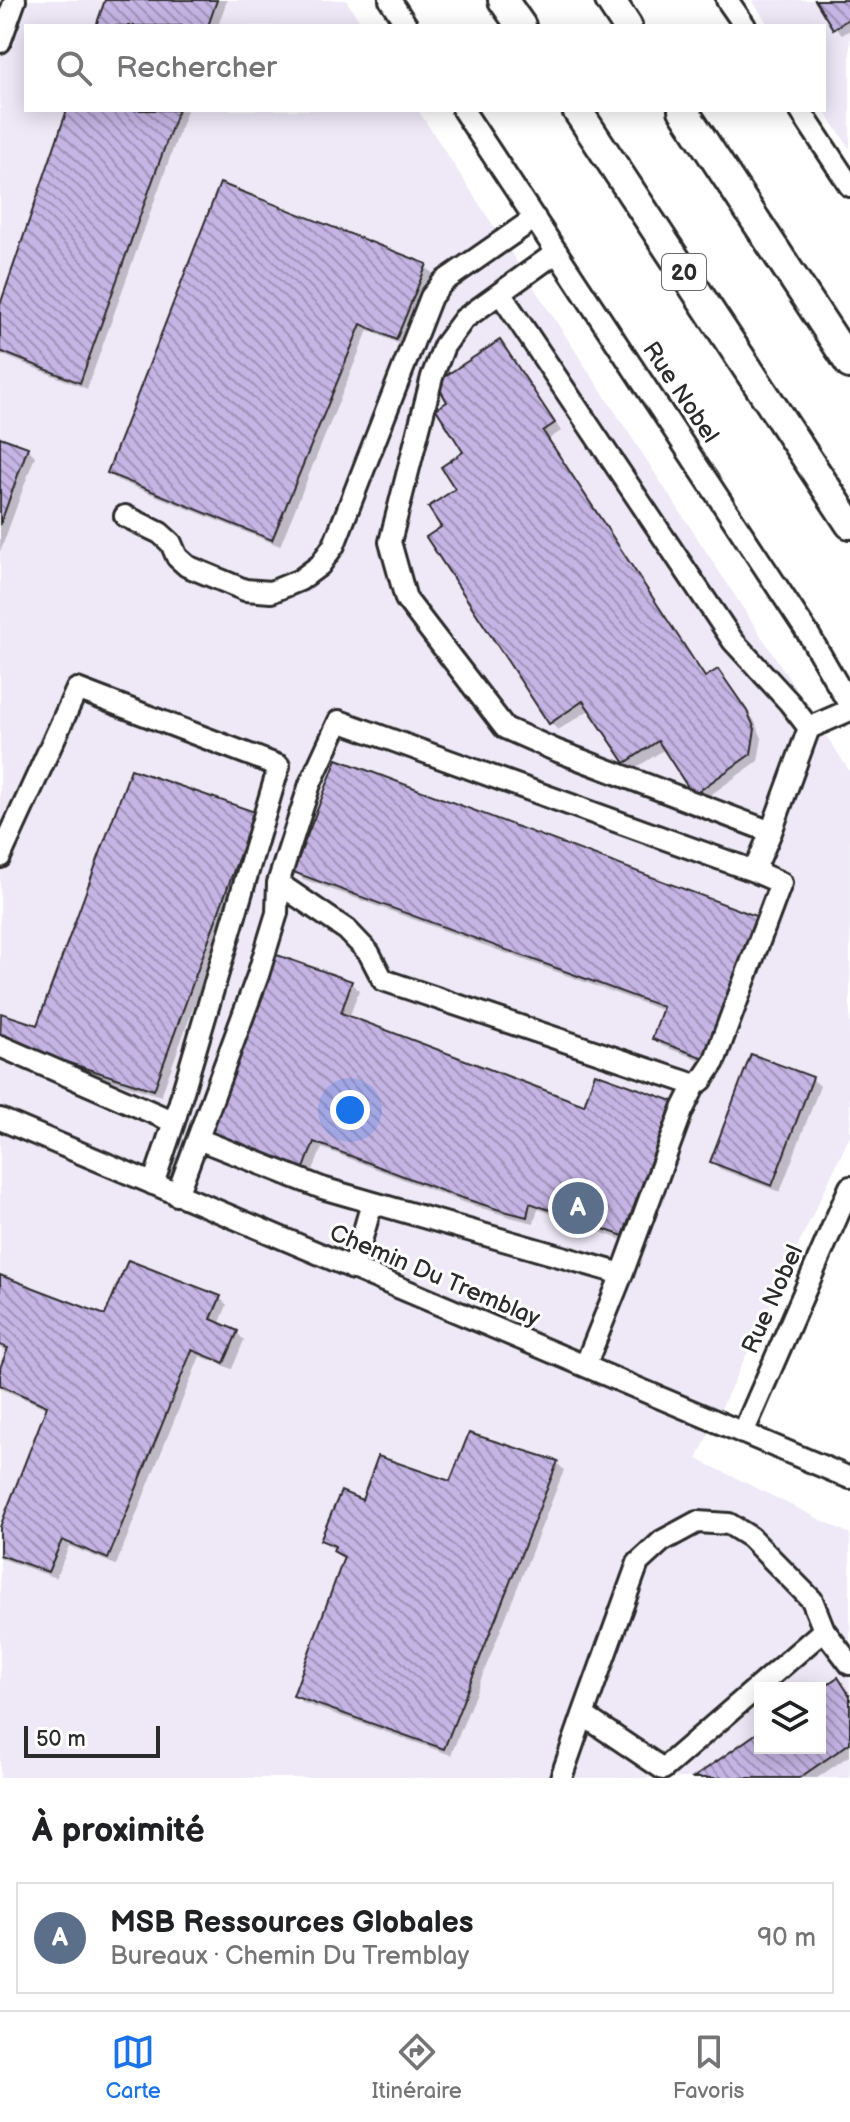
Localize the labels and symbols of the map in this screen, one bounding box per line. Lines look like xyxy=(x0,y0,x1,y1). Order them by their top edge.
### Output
road number: 20 xyxy=(662,254,706,290)
street label: Rue Nobel xyxy=(636,336,725,448)
your location xyxy=(330,1090,370,1130)
pin: A xyxy=(552,1178,604,1238)
street label: Chemin Du Tremblay xyxy=(325,1218,544,1333)
street label: Rue Nobel xyxy=(736,1240,809,1358)
scale bar xyxy=(24,1722,160,1758)

